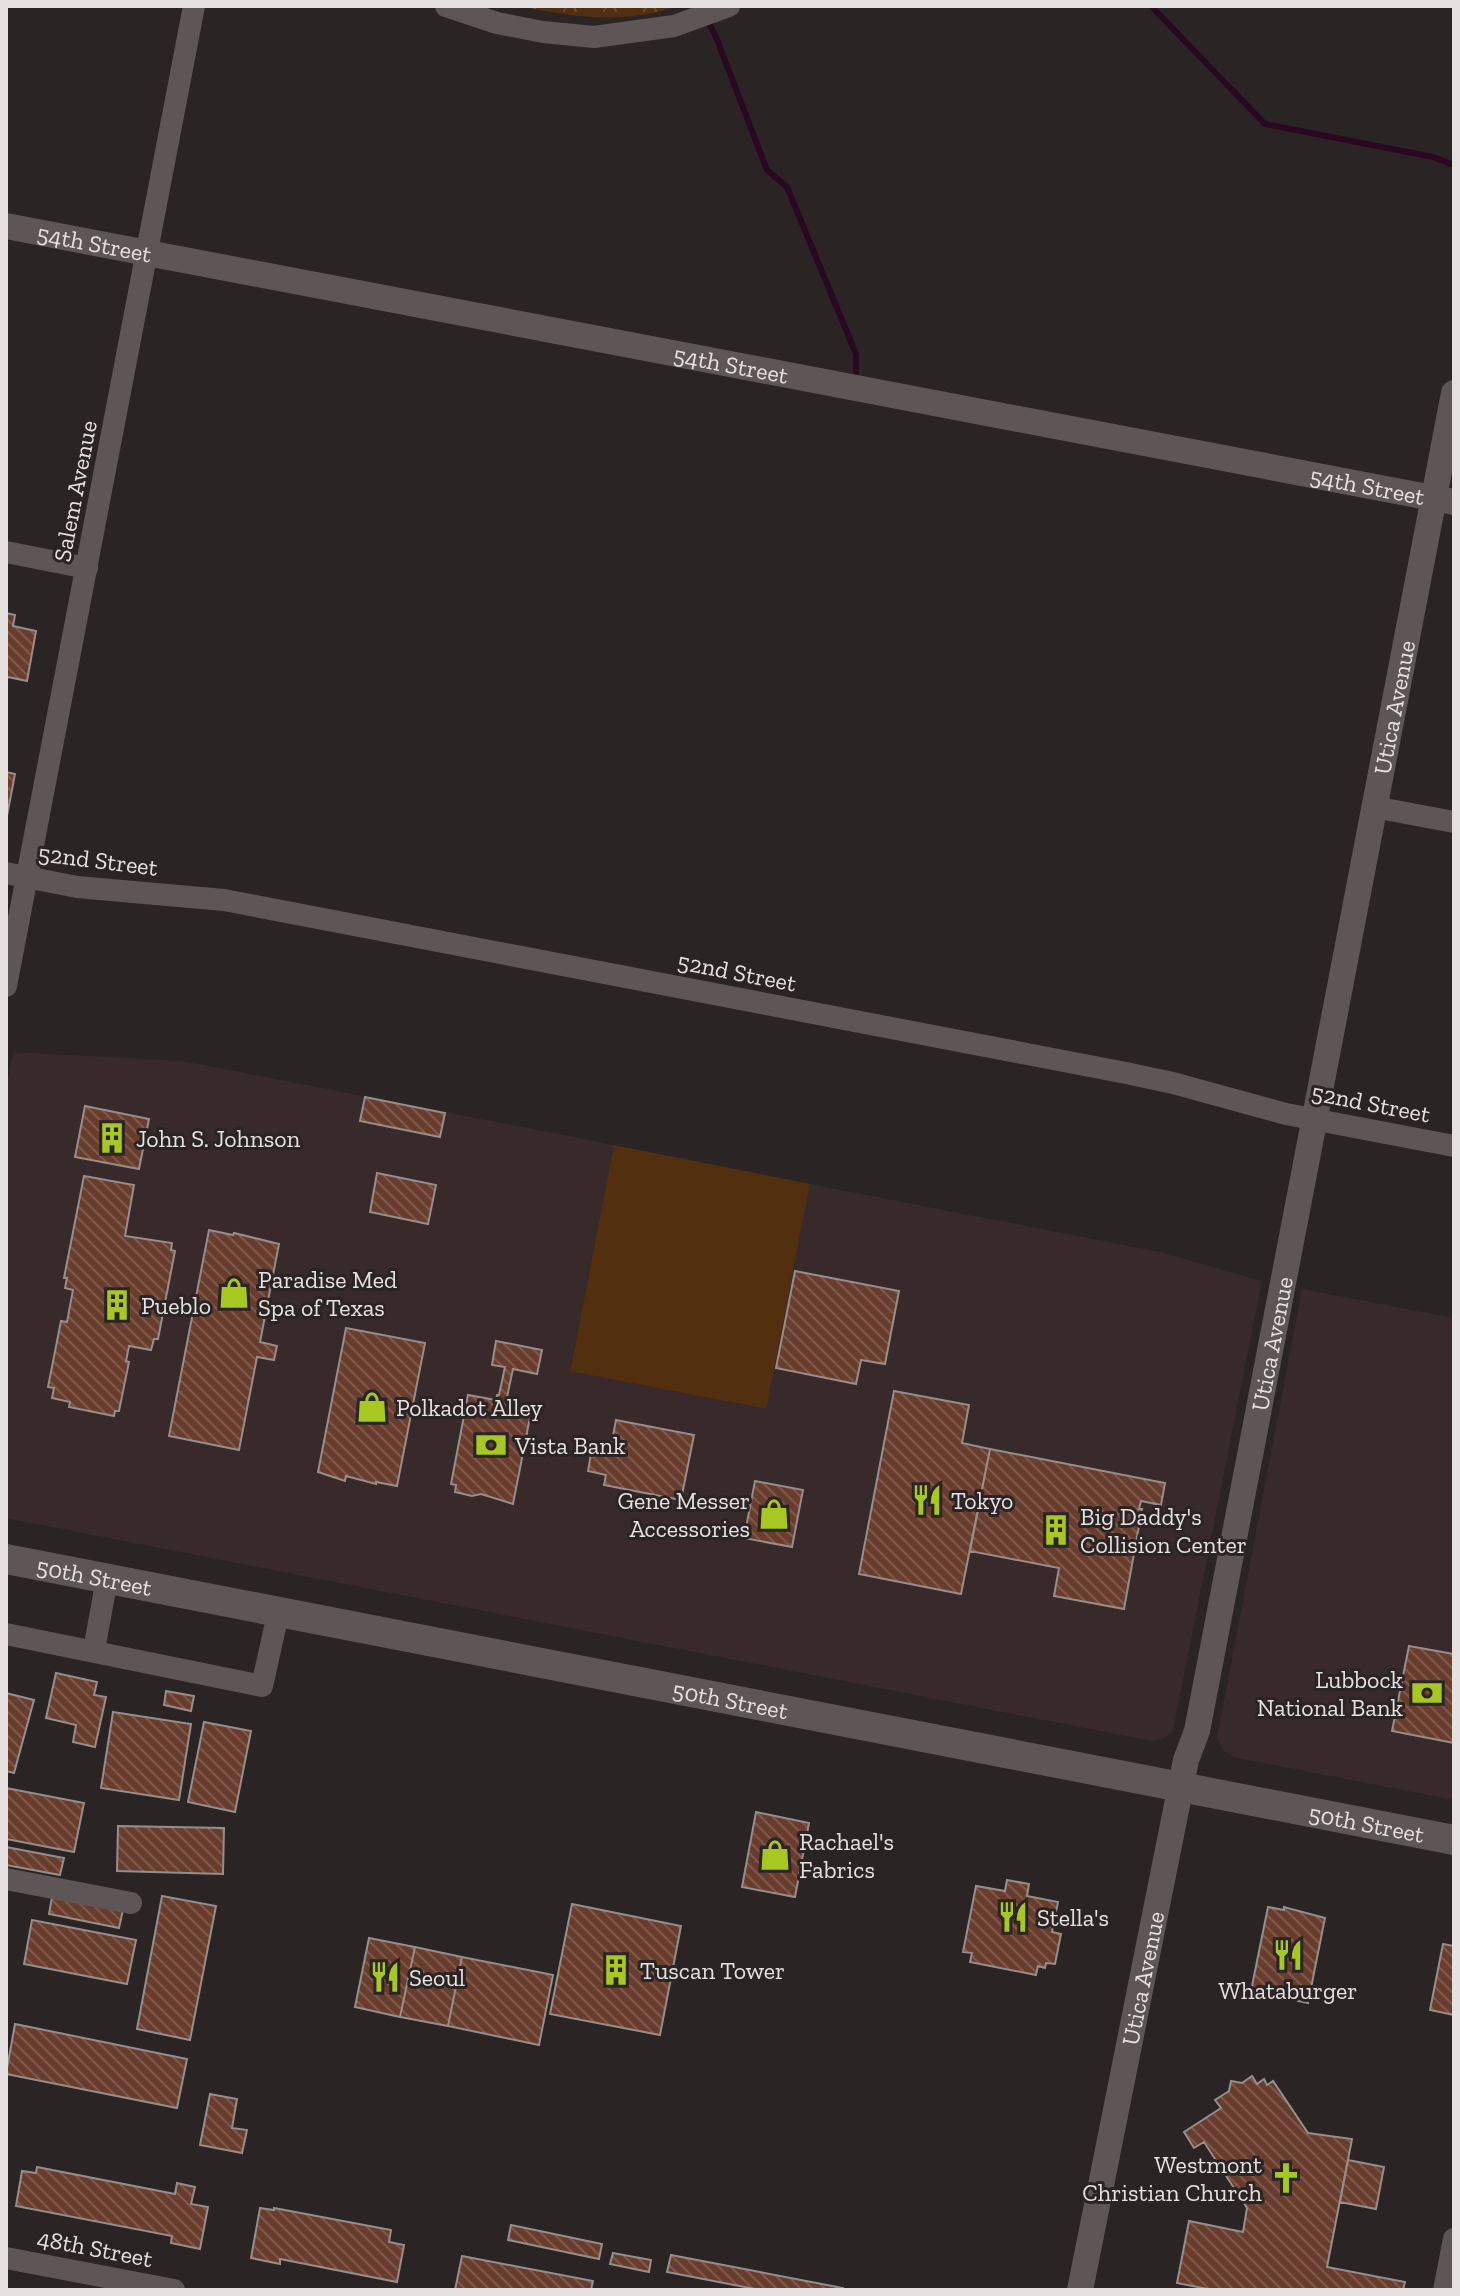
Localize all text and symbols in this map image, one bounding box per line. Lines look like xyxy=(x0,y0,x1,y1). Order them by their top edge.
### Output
street label: 54th Street xyxy=(35,218,154,268)
street label: 54th Street xyxy=(671,339,791,389)
street label: Salem Avenue xyxy=(47,418,103,564)
street label: 54th Street xyxy=(1308,460,1427,511)
street label: Utica Avenue xyxy=(1367,638,1421,777)
street label: 52nd Street xyxy=(37,838,160,882)
street label: 52nd Street xyxy=(675,946,799,998)
street label: 52nd Street xyxy=(1309,1077,1433,1129)
building icon: John S. Johnson xyxy=(95,1121,129,1155)
place label: John S. Johnson xyxy=(136,1124,301,1153)
place label: Paradise Med Spa of Texas xyxy=(258,1265,397,1322)
street label: Utica Avenue xyxy=(1244,1274,1298,1413)
shop icon: Paradise Med Spa of Texas xyxy=(217,1276,251,1310)
building icon: Pueblo xyxy=(100,1288,134,1322)
place label: Pueblo xyxy=(141,1291,211,1320)
shop icon: Polkadot Alley xyxy=(355,1390,389,1424)
place label: Polkadot Alley xyxy=(396,1393,543,1422)
bank icon: Vista Bank xyxy=(474,1428,508,1462)
place label: Vista Bank xyxy=(514,1431,626,1460)
restaurant icon: Tokyo xyxy=(910,1483,944,1517)
place label: Gene Messer Accessories xyxy=(617,1486,750,1543)
place label: Tokyo xyxy=(951,1486,1013,1515)
shop icon: Gene Messer Accessories xyxy=(757,1497,791,1531)
place label: Big Daddy's Collision Center xyxy=(1080,1502,1247,1559)
building icon: Big Daddy's Collision Center xyxy=(1039,1513,1073,1547)
street label: 50th Street xyxy=(34,1551,155,1602)
place label: Lubbock National Bank xyxy=(1257,1665,1404,1722)
street label: 50th Street xyxy=(670,1674,791,1725)
bank icon: Lubbock National Bank xyxy=(1410,1676,1444,1710)
street label: 50th Street xyxy=(1306,1798,1427,1848)
place label: Rachael's Fabrics xyxy=(799,1827,894,1884)
shop icon: Rachael's Fabrics xyxy=(758,1838,792,1872)
restaurant icon: Stella's xyxy=(996,1900,1030,1934)
place label: Stella's xyxy=(1037,1903,1109,1932)
street label: Utica Avenue xyxy=(1115,1909,1170,2048)
restaurant icon: Whataburger xyxy=(1271,1938,1305,1972)
building icon: Tuscan Tower xyxy=(599,1953,633,1987)
place label: Tuscan Tower xyxy=(640,1956,785,1985)
restaurant icon: Seoul xyxy=(368,1960,402,1994)
place label: Seoul xyxy=(409,1963,465,1992)
place label: Whataburger xyxy=(1219,1976,1357,2005)
place label: Westmont Christian Church xyxy=(1082,2150,1263,2207)
church icon: Westmont Christian Church xyxy=(1269,2161,1303,2195)
street label: 48th Street xyxy=(35,2223,155,2273)

